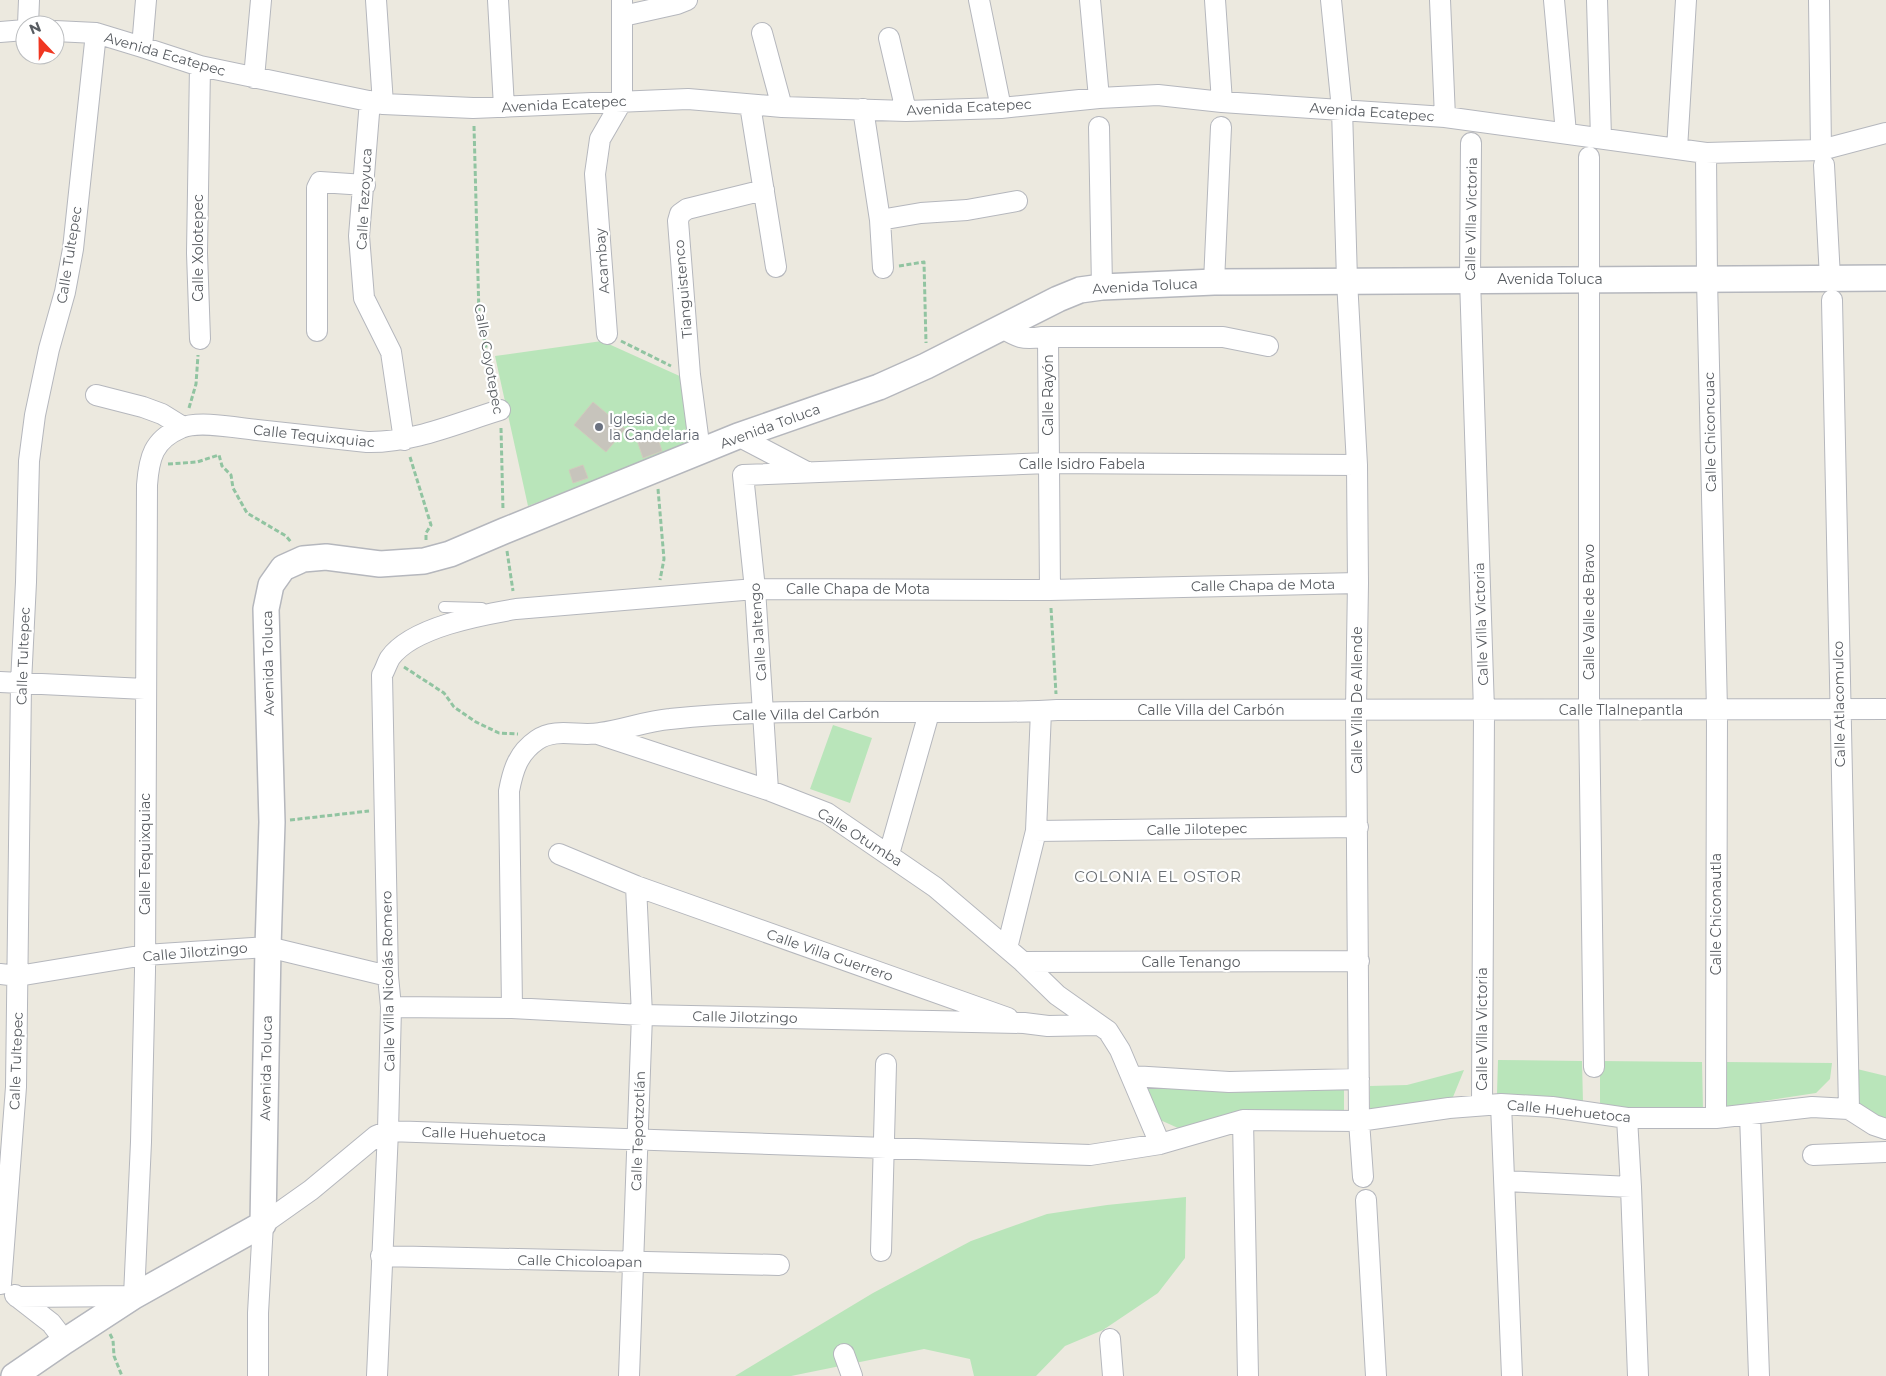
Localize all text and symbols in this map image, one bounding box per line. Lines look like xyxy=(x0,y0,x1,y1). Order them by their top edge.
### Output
north arrow xyxy=(15,15,65,65)
text: N xyxy=(27,17,44,38)
street label: Avenida Ecatepec xyxy=(102,28,228,80)
street label: Avenida Ecatepec xyxy=(501,92,627,116)
street label: Avenida Ecatepec xyxy=(906,95,1032,119)
street label: Avenida Ecatepec xyxy=(1309,99,1435,125)
street label: Calle Tezoyuca xyxy=(352,148,376,250)
street label: Calle Villa Victoria xyxy=(1461,157,1481,281)
street label: Calle Xolotepec xyxy=(189,194,207,302)
street label: Calle Tultepec xyxy=(52,205,86,305)
street label: Acambay xyxy=(591,227,613,295)
street label: Tianguistenco xyxy=(670,239,696,339)
street label: Avenida Toluca xyxy=(1497,270,1603,288)
street label: Avenida Toluca xyxy=(1092,274,1198,298)
street label: Calle Coyotepec xyxy=(470,302,508,416)
street label: Calle Rayón xyxy=(1039,354,1057,436)
street label: Calle Chiconcuac xyxy=(1700,372,1720,492)
street label: Avenida Toluca xyxy=(717,399,823,453)
place label: Iglesia de la Candelaria xyxy=(609,410,700,444)
street label: Calle Tequixquiac xyxy=(252,421,376,451)
marker: Iglesia de la Candelaria xyxy=(593,421,605,433)
street label: Calle Isidro Fabela xyxy=(1019,455,1145,473)
street label: Calle Valle de Bravo xyxy=(1580,544,1598,680)
street label: Calle Villa Victoria xyxy=(1470,562,1492,686)
street label: Calle Chapa de Mota xyxy=(1191,575,1335,595)
street label: Calle Chapa de Mota xyxy=(786,580,930,598)
street label: Calle Jaltengo xyxy=(746,582,770,682)
street label: Calle Tultepec xyxy=(12,606,34,705)
street label: Avenida Toluca xyxy=(258,610,278,716)
street label: Calle Villa De Allende xyxy=(1348,626,1366,774)
street label: Calle Atlacomulco xyxy=(1829,640,1849,767)
street label: Calle Villa del Carbón xyxy=(1137,701,1285,719)
street label: Calle Tlalnepantla xyxy=(1559,701,1683,719)
street label: Calle Villa del Carbón xyxy=(732,704,880,724)
street label: Calle Tequixquiac xyxy=(136,793,154,915)
street label: Calle Otumba xyxy=(814,804,906,870)
street label: Calle Jilotepec xyxy=(1146,819,1248,839)
street label: Calle Chiconautla xyxy=(1707,853,1725,975)
district label: COLONIA EL OSTOR xyxy=(1074,867,1242,886)
street label: Calle Villa Nicolás Romero xyxy=(377,890,399,1072)
street label: Calle Villa Guerrero xyxy=(764,925,896,985)
street label: Calle Jilotzingo xyxy=(142,938,249,966)
street label: Calle Tenango xyxy=(1141,953,1241,971)
street label: Calle Villa Victoria xyxy=(1473,967,1491,1091)
street label: Calle Jilotzingo xyxy=(692,1007,798,1027)
street label: Calle Tultepec xyxy=(5,1011,27,1110)
street label: Avenida Toluca xyxy=(256,1015,276,1121)
street label: Calle Tepotzotlán xyxy=(627,1071,649,1191)
street label: Calle Huehuetoca xyxy=(1506,1096,1632,1126)
street label: Calle Huehuetoca xyxy=(421,1123,547,1145)
street label: Calle Chicoloapan xyxy=(517,1251,643,1271)

